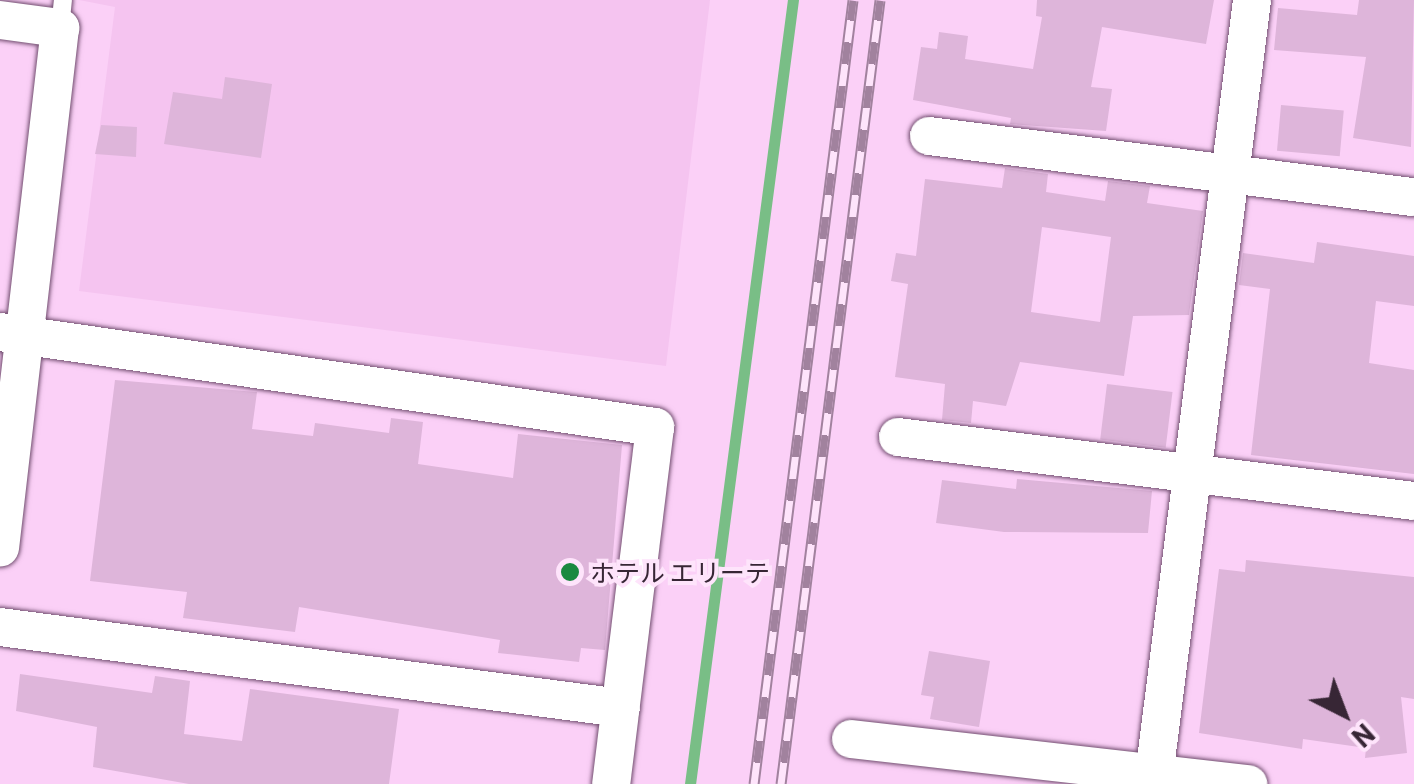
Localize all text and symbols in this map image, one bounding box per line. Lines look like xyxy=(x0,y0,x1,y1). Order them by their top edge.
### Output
place label: ホテル エリーテ xyxy=(590,557,770,587)
marker: ホテル エリーテ xyxy=(559,561,581,583)
north arrow xyxy=(1294,664,1394,764)
text: N xyxy=(1346,717,1382,755)

